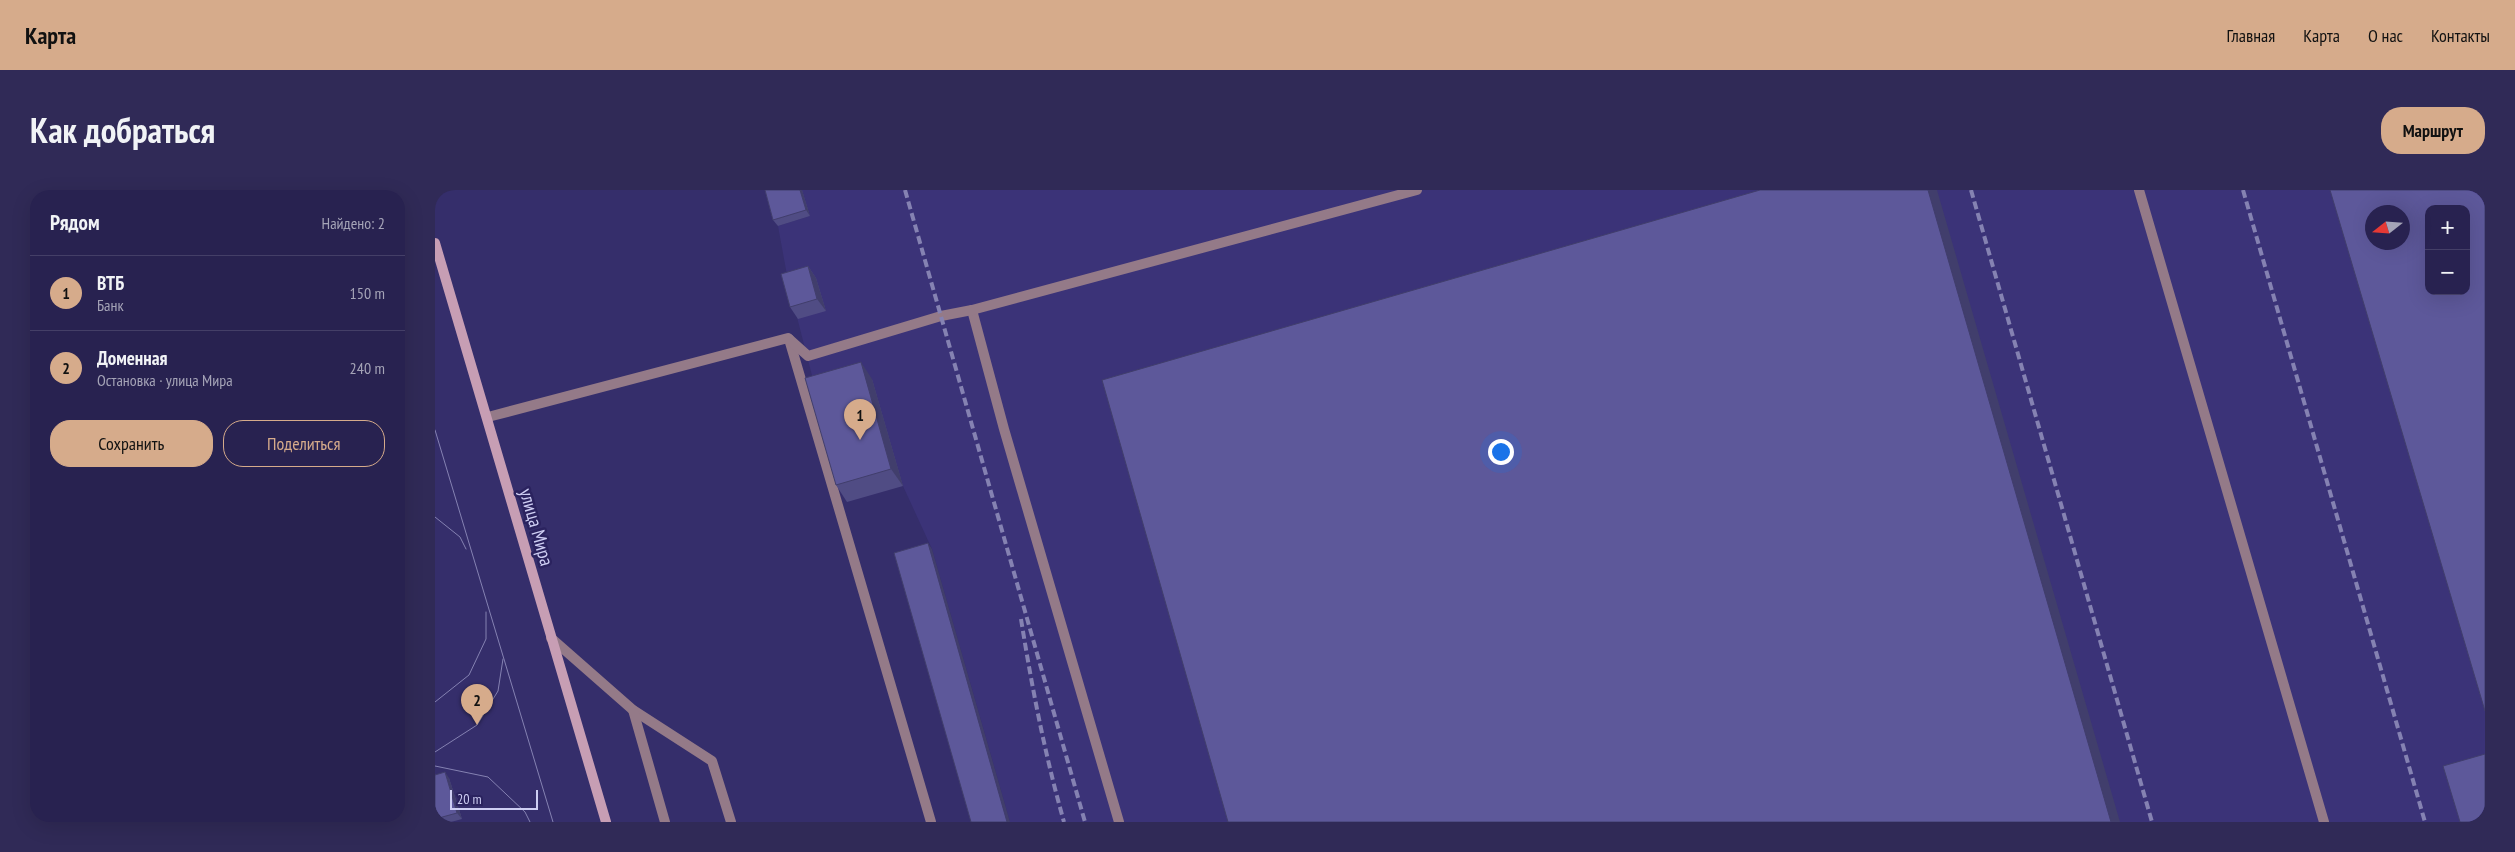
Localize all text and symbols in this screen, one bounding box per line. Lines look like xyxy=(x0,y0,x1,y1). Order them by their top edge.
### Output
text: Карта xyxy=(25,20,76,51)
text: Главная xyxy=(2227,24,2275,47)
text: Карта xyxy=(2303,24,2340,47)
text: О нас xyxy=(2368,24,2403,47)
text: Контакты xyxy=(2431,24,2490,47)
text: Как добраться xyxy=(30,107,215,153)
button: Маршрут xyxy=(2381,107,2485,154)
north arrow xyxy=(2365,205,2410,250)
map controls xyxy=(2425,205,2470,295)
button: + xyxy=(2425,205,2470,250)
text: Рядом xyxy=(50,209,100,236)
text: Найдено: 2 xyxy=(322,213,385,233)
button: − xyxy=(2425,250,2470,295)
text: ВТБ xyxy=(97,271,124,295)
text: 1 xyxy=(62,283,70,303)
text: 150 m xyxy=(350,283,385,303)
text: Банк xyxy=(97,295,124,315)
text: Доменная xyxy=(97,346,168,370)
text: 2 xyxy=(62,358,70,378)
text: 240 m xyxy=(350,358,385,378)
text: Остановка · улица Мира xyxy=(97,370,233,390)
pin: 1 xyxy=(844,399,876,440)
button: Сохранить xyxy=(50,420,213,467)
button: Поделиться xyxy=(223,420,385,467)
your location xyxy=(1488,439,1514,465)
street label: улица Мира xyxy=(515,486,559,568)
pin: 2 xyxy=(461,684,493,725)
scale bar xyxy=(450,787,537,810)
text: 20 m xyxy=(457,790,482,808)

